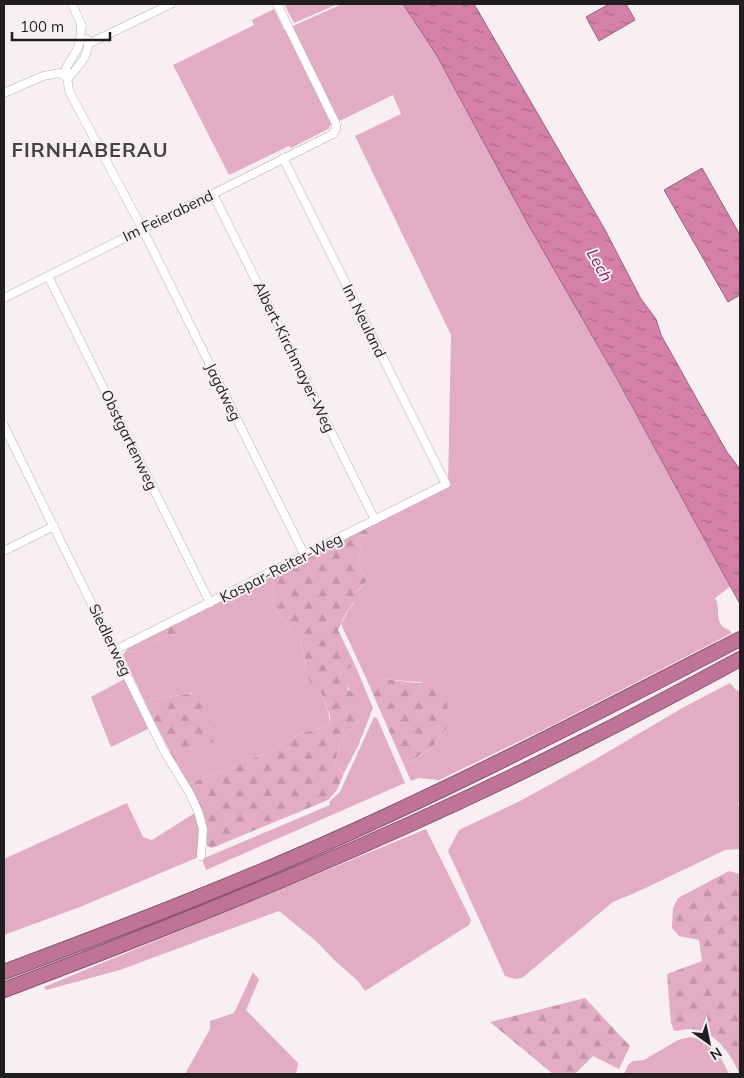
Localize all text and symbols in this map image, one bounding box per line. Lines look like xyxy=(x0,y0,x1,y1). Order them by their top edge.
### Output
scale bar xyxy=(12,10,110,42)
text: 100 m xyxy=(20,17,64,36)
district label: FIRNHABERAU xyxy=(12,137,168,162)
street label: Im Feierabend xyxy=(119,185,216,246)
water label: Lech xyxy=(583,245,617,285)
street label: Albert-Kirchmayer-Weg xyxy=(250,278,339,435)
street label: Im Neuland xyxy=(339,281,390,361)
street label: Jagdweg xyxy=(201,360,246,424)
street label: Obstgartenweg xyxy=(97,387,162,493)
street label: Kaspar-Reiter-Weg xyxy=(217,529,345,607)
street label: Siedlerweg xyxy=(85,601,136,679)
north arrow xyxy=(684,1018,734,1068)
text: N xyxy=(707,1043,725,1064)

